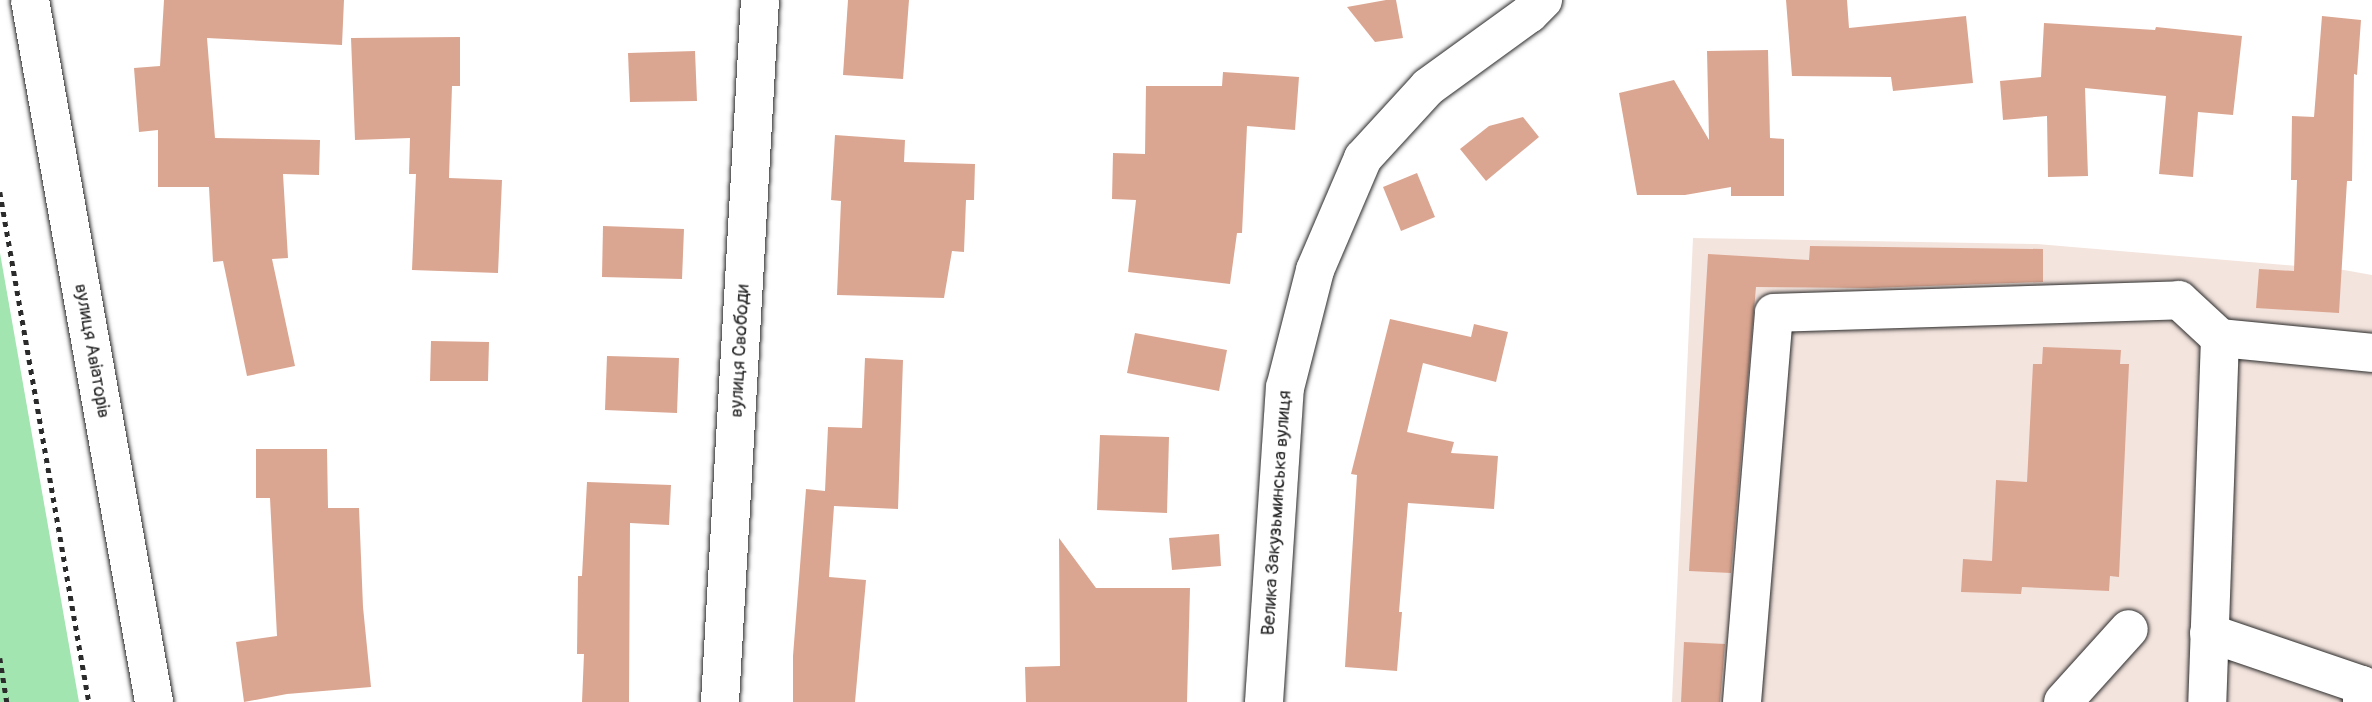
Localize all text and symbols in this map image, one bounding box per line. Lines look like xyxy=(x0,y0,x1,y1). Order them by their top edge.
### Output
street label: вулиця Авіаторів xyxy=(69,282,115,420)
street label: вулиця Свободи xyxy=(725,284,755,418)
street label: Велика Закузьминська вулиця xyxy=(1257,390,1297,636)

